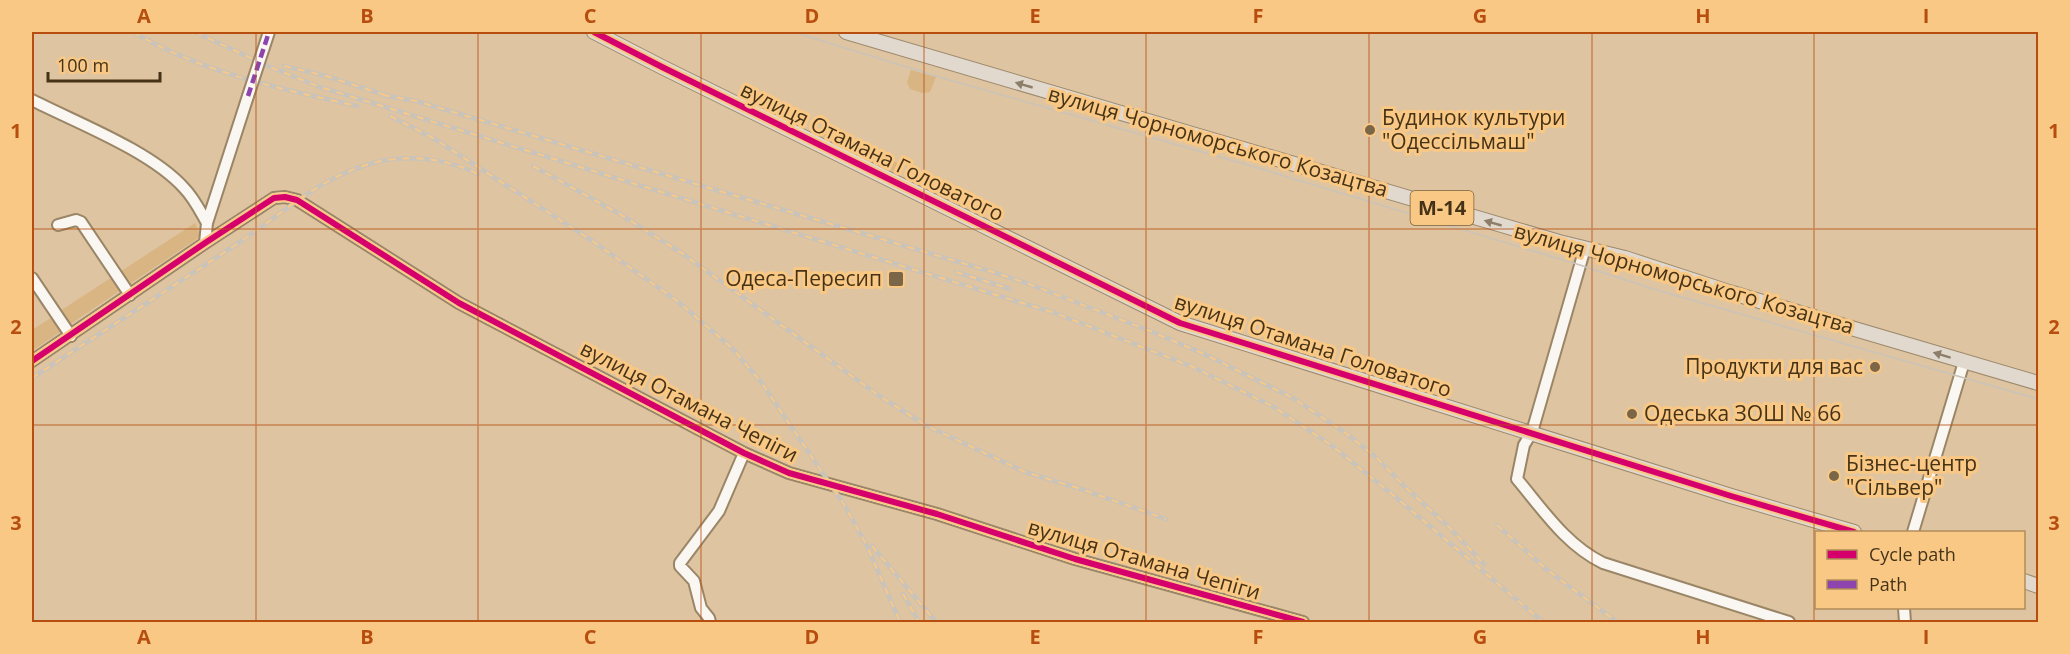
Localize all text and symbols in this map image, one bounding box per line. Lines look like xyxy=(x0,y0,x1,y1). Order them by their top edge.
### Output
text: A xyxy=(137,2,151,29)
text: B xyxy=(360,2,374,29)
text: C xyxy=(584,2,597,29)
text: D xyxy=(805,2,819,29)
text: E xyxy=(1029,2,1041,29)
text: F xyxy=(1253,2,1263,29)
text: G xyxy=(1473,2,1487,29)
text: H xyxy=(1695,2,1711,29)
text: I xyxy=(1923,2,1929,29)
scale bar xyxy=(48,45,160,83)
text: 100 m xyxy=(57,53,109,77)
street label: вулиця Отамана Головатого xyxy=(736,75,1009,227)
street label: вулиця Чорноморського Козацтва xyxy=(1045,79,1391,203)
one-way arrow xyxy=(1015,80,1033,89)
place label: Будинок культури "Одессільмаш" xyxy=(1382,103,1565,155)
text: 1 xyxy=(10,117,22,144)
text: 1 xyxy=(2048,117,2060,144)
marker: Будинок культури "Одессільмаш" xyxy=(1363,123,1377,137)
road number: М-14 xyxy=(1410,191,1474,225)
street label: вулиця Чорноморського Козацтва xyxy=(1511,216,1857,340)
one-way arrow xyxy=(1484,217,1502,227)
place label: Одеса-Пересип xyxy=(725,264,882,292)
marker: Одеса-Пересип xyxy=(887,270,905,288)
street label: вулиця Отамана Головатого xyxy=(1171,287,1455,403)
text: 2 xyxy=(10,313,22,340)
text: 2 xyxy=(2048,313,2060,340)
street label: вулиця Отамана Чепіги xyxy=(576,334,803,468)
one-way arrow xyxy=(1933,350,1951,359)
place label: Продукти для вас xyxy=(1685,352,1863,380)
marker: Продукти для вас xyxy=(1868,360,1882,374)
place label: Одеська ЗОШ № 66 xyxy=(1644,399,1841,427)
marker: Одеська ЗОШ № 66 xyxy=(1625,407,1639,421)
place label: Бізнес-центр "Сільвер" xyxy=(1846,449,1977,501)
marker: Бізнес-центр "Сільвер" xyxy=(1827,469,1841,483)
text: 3 xyxy=(10,509,22,536)
text: 3 xyxy=(2048,509,2060,536)
street label: вулиця Отамана Чепіги xyxy=(1025,512,1264,606)
legend xyxy=(1815,531,2025,609)
text: Cycle path xyxy=(1869,542,1956,566)
text: Path xyxy=(1869,572,1907,596)
text: A xyxy=(137,623,151,650)
text: B xyxy=(360,623,374,650)
text: C xyxy=(584,623,597,650)
text: D xyxy=(805,623,819,650)
text: E xyxy=(1029,623,1041,650)
text: F xyxy=(1253,623,1263,650)
text: G xyxy=(1473,623,1487,650)
text: H xyxy=(1695,623,1711,650)
text: I xyxy=(1923,623,1929,650)

